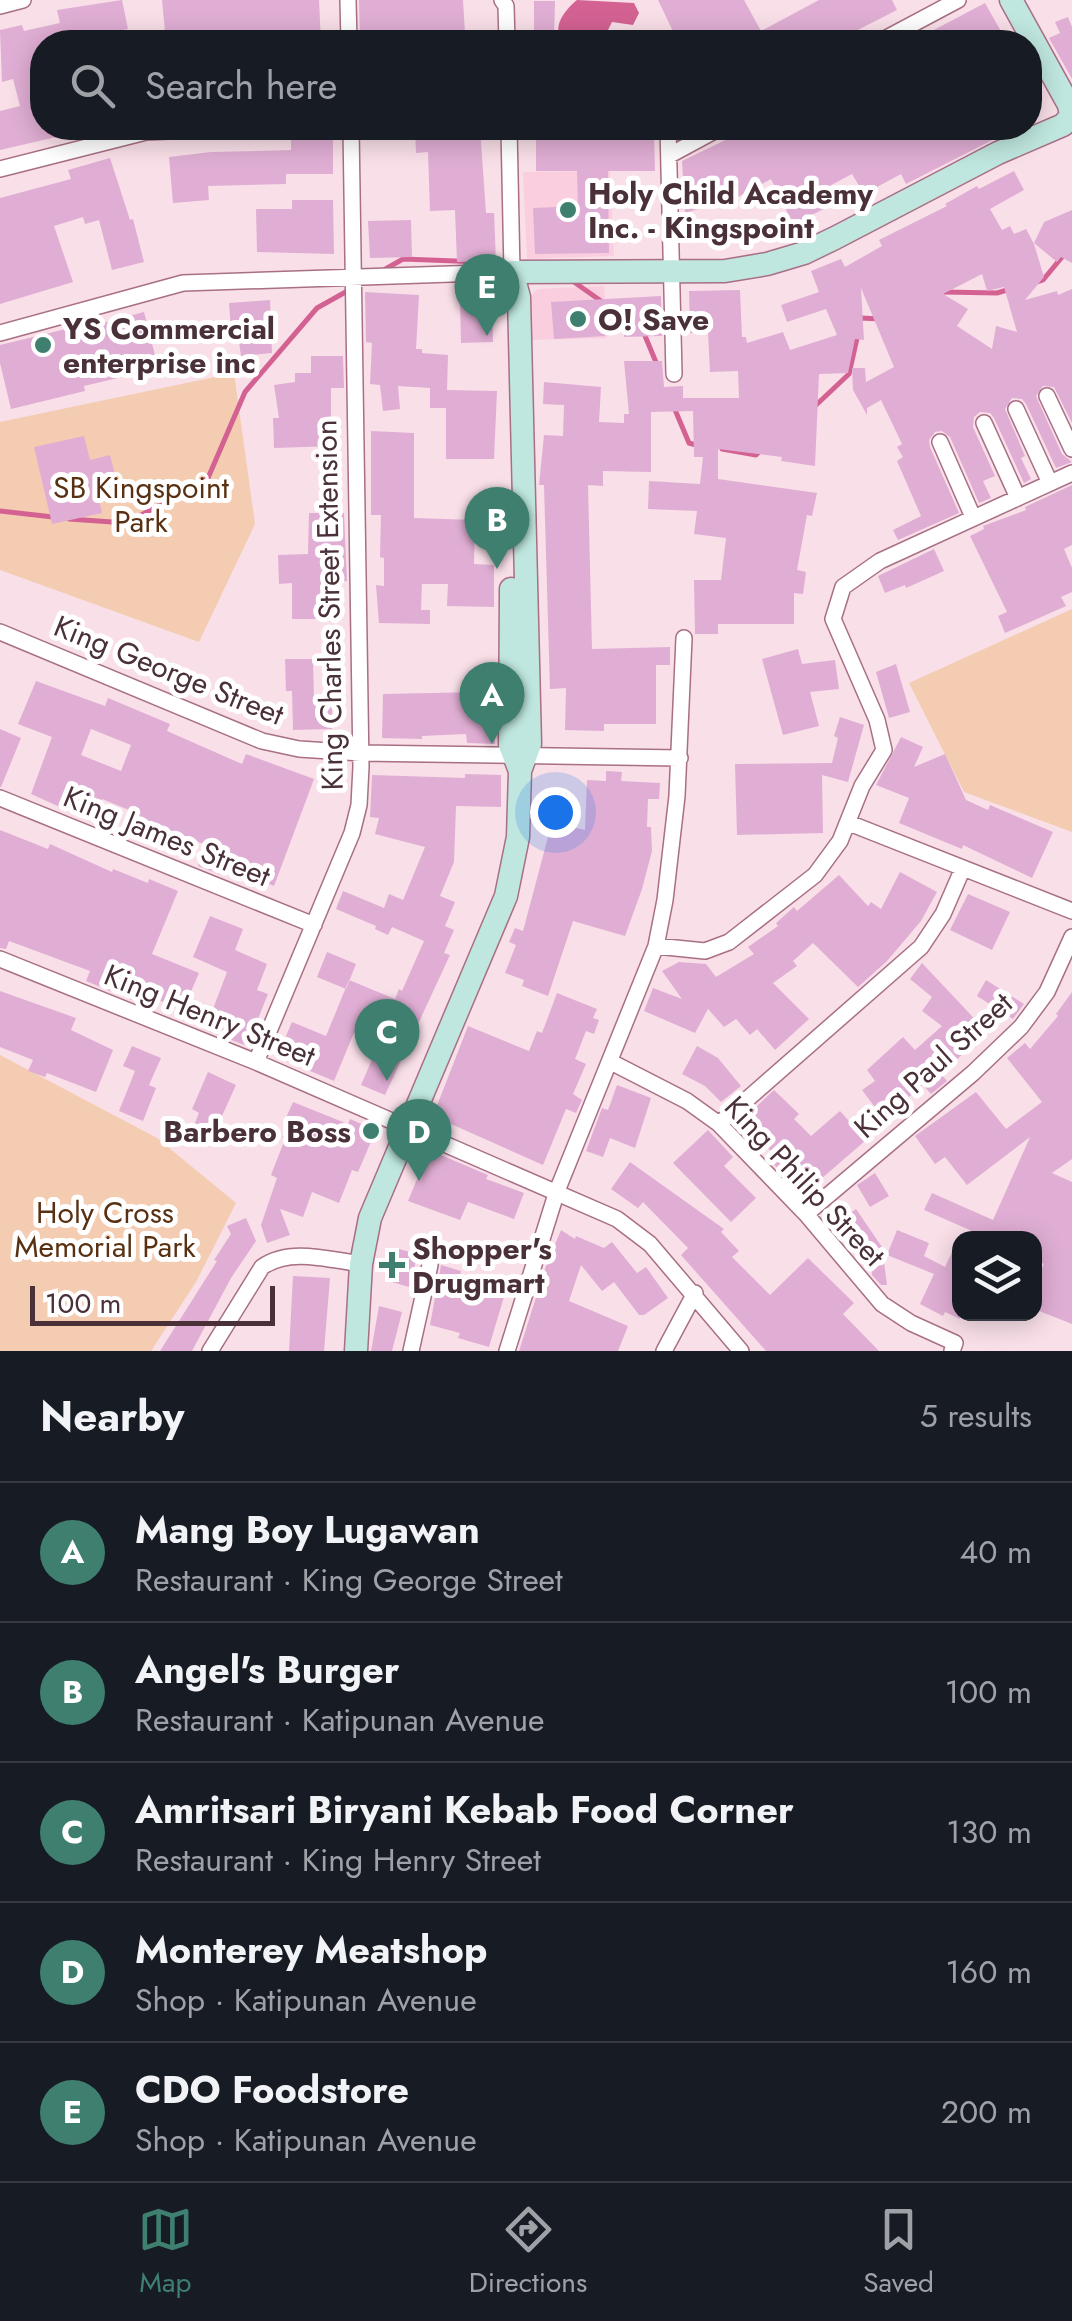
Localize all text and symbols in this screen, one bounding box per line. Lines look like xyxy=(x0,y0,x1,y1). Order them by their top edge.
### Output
search box xyxy=(30,30,1042,140)
icon: search xyxy=(65,58,120,113)
text: Search here xyxy=(145,58,337,113)
place label: Holy Child Academy Inc. - Kingspoint xyxy=(588,172,873,249)
marker: Holy Child Academy Inc. - Kingspoint xyxy=(557,199,579,221)
pin: E xyxy=(454,254,520,336)
place label: O! Save xyxy=(598,298,709,341)
place label: YS Commercial enterprise inc xyxy=(62,307,275,384)
marker: O! Save xyxy=(567,308,589,330)
marker: YS Commercial enterprise inc xyxy=(32,334,54,356)
street label: King Charles Street Extension xyxy=(304,419,354,791)
park label: SB Kingspoint Park xyxy=(53,466,230,543)
pin: B xyxy=(464,486,530,569)
street label: King George Street xyxy=(48,604,291,736)
pin: A xyxy=(460,662,524,744)
street label: King James Street xyxy=(57,775,278,897)
your location xyxy=(530,787,581,838)
street label: King Henry Street xyxy=(98,953,323,1077)
street label: King Paul Street xyxy=(844,982,1022,1148)
pin: C xyxy=(354,998,420,1081)
street label: King Philip Street xyxy=(715,1086,896,1276)
pin: D xyxy=(386,1098,452,1181)
place label: Barbero Boss xyxy=(163,1110,351,1153)
marker: Barbero Boss xyxy=(360,1120,382,1142)
park label: Holy Cross Memorial Park xyxy=(14,1191,196,1268)
place label: Shopper's Drugmart xyxy=(412,1227,552,1304)
map controls xyxy=(952,1231,1042,1321)
button: layers xyxy=(952,1231,1042,1321)
marker: Shopper's Drugmart xyxy=(381,1254,403,1276)
scale bar xyxy=(30,1281,275,1326)
text: 100 m xyxy=(45,1283,121,1324)
text: Nearby xyxy=(40,1386,184,1447)
text: 5 results xyxy=(920,1393,1032,1439)
text: Mang Boy Lugawan xyxy=(135,1502,480,1557)
text: A xyxy=(61,1529,84,1575)
text: 40 m xyxy=(960,1529,1032,1575)
text: Restaurant · King George Street xyxy=(135,1557,563,1603)
text: Angel's Burger xyxy=(135,1642,399,1697)
text: B xyxy=(62,1669,83,1715)
text: 100 m xyxy=(945,1669,1032,1715)
text: Restaurant · Katipunan Avenue xyxy=(135,1697,545,1743)
text: Amritsari Biryani Kebab Food Corner xyxy=(135,1782,794,1837)
text: C xyxy=(61,1809,84,1855)
text: 130 m xyxy=(946,1809,1032,1855)
text: Restaurant · King Henry Street xyxy=(135,1837,541,1883)
text: Monterey Meatshop xyxy=(135,1922,487,1977)
text: D xyxy=(61,1949,84,1995)
text: 160 m xyxy=(945,1949,1032,1995)
text: Shop · Katipunan Avenue xyxy=(135,1977,477,2023)
text: CDO Foodstore xyxy=(135,2062,409,2117)
text: E xyxy=(63,2089,82,2135)
text: 200 m xyxy=(941,2089,1032,2135)
text: Shop · Katipunan Avenue xyxy=(135,2117,477,2163)
tab: Map xyxy=(138,2202,193,2303)
tab: Directions xyxy=(469,2202,587,2303)
tab: Saved xyxy=(863,2202,934,2303)

